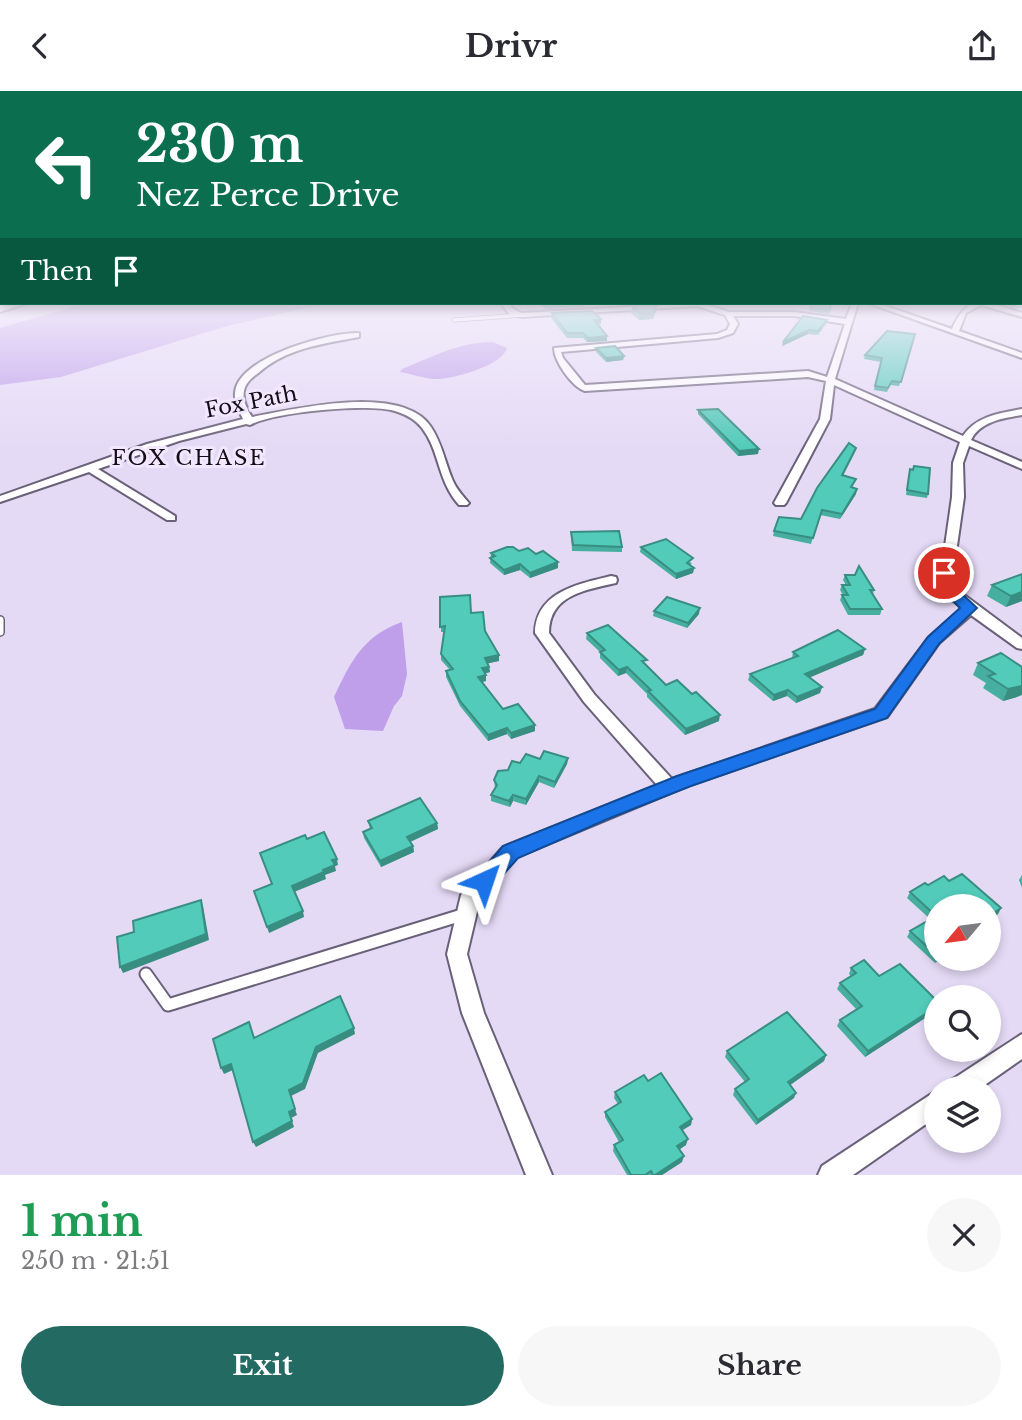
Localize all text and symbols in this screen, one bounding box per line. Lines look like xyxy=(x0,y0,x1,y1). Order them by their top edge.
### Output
text: Drivr xyxy=(465,26,557,66)
icon: back xyxy=(21,27,59,65)
icon: share xyxy=(963,27,1001,65)
text: 230 m xyxy=(136,114,303,175)
icon: left xyxy=(21,119,112,210)
text: Nez Perce Drive xyxy=(136,175,400,215)
icon: arrive xyxy=(107,252,145,290)
text: Then xyxy=(21,255,93,287)
street label: Fox Path xyxy=(203,380,299,424)
district label: FOX CHASE xyxy=(111,445,267,471)
pin xyxy=(914,543,974,603)
icon: arrive xyxy=(925,554,963,592)
position arrow xyxy=(447,844,521,918)
north arrow xyxy=(924,894,1001,971)
map controls xyxy=(924,894,1001,1153)
button: search xyxy=(924,985,1001,1062)
button: layers xyxy=(924,1076,1001,1153)
text: 1 min xyxy=(21,1195,143,1247)
button: close xyxy=(927,1198,1001,1272)
text: 250 m · 21:51 xyxy=(21,1247,170,1275)
button: Exit xyxy=(21,1326,504,1406)
button: Share xyxy=(518,1326,1001,1406)

